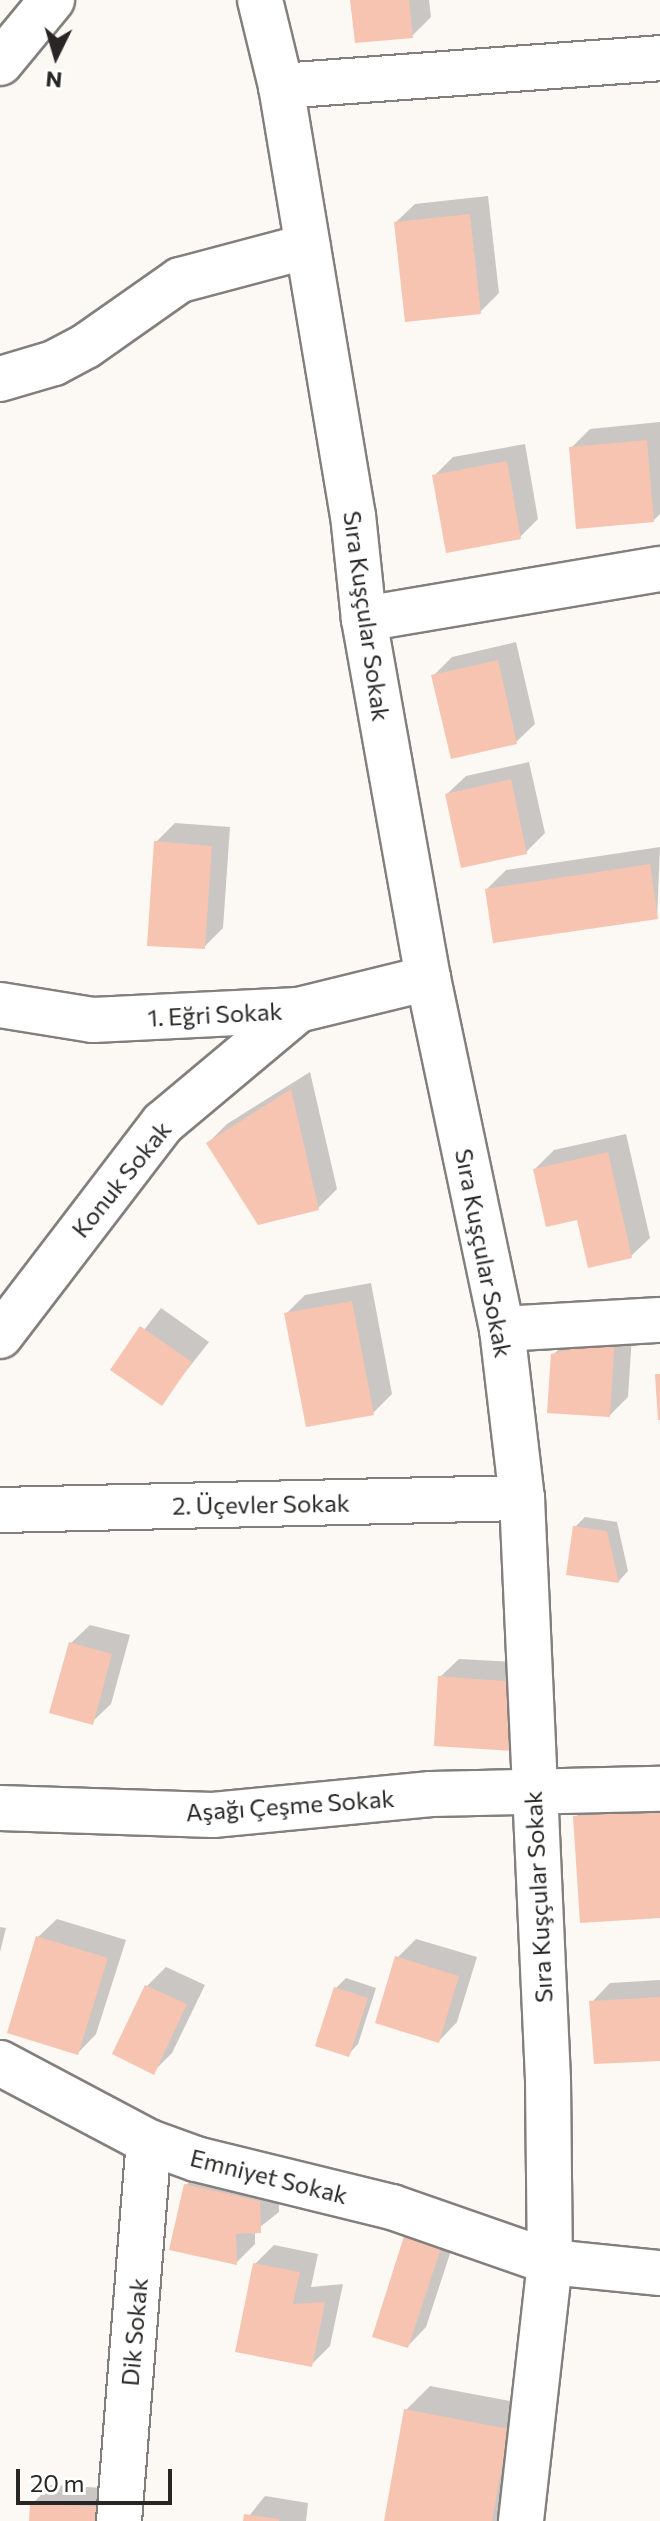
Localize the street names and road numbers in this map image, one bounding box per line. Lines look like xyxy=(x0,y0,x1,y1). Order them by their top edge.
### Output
street label: Sıra Kuşçular Sokak xyxy=(338,509,396,723)
street label: 1. Eğri Sokak xyxy=(147,996,283,1032)
street label: Konuk Sokak xyxy=(65,1115,177,1243)
street label: Sıra Kuşçular Sokak xyxy=(450,1146,518,1360)
street label: 2. Üçevler Sokak xyxy=(172,1488,350,1520)
street label: Aşağı Çeşme Sokak xyxy=(185,1783,395,1827)
street label: Sıra Kuşçular Sokak xyxy=(518,1790,558,2004)
street label: Emniyet Sokak xyxy=(187,2143,351,2209)
street label: Dik Sokak xyxy=(115,2277,153,2387)

